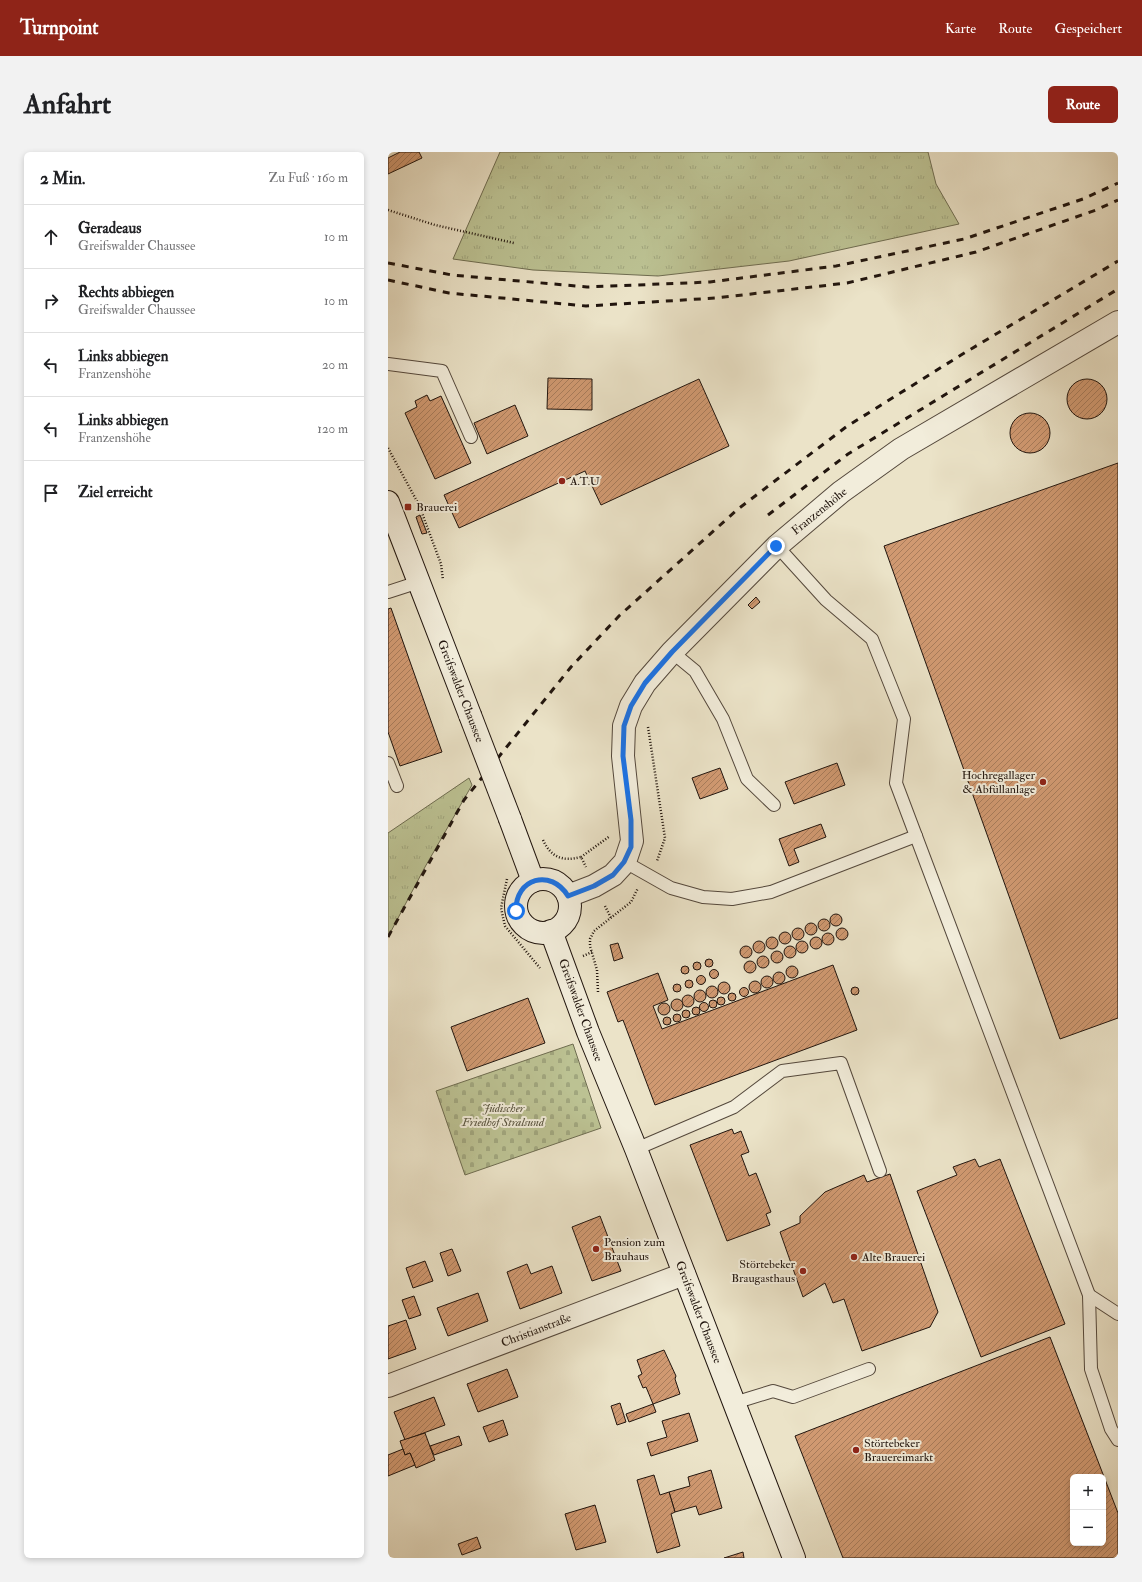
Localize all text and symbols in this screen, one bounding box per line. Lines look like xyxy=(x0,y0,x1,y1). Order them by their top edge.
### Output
text: Turnpoint xyxy=(20,16,98,40)
text: Karte xyxy=(945,20,976,37)
text: Route xyxy=(998,20,1032,37)
text: Gespeichert xyxy=(1054,20,1122,37)
button: Route xyxy=(1048,86,1118,123)
text: Anfahrt xyxy=(24,87,111,122)
text: 2 Min. xyxy=(40,168,85,189)
text: Zu Fuß · 160 m xyxy=(269,170,348,186)
text: Geradeaus xyxy=(78,219,141,238)
icon: ahead xyxy=(40,226,62,248)
text: 10 m xyxy=(324,229,348,245)
text: Greifswalder Chaussee xyxy=(78,238,196,254)
text: Rechts abbiegen xyxy=(78,283,174,302)
icon: right xyxy=(40,290,62,312)
text: 10 m xyxy=(324,293,348,309)
text: Greifswalder Chaussee xyxy=(78,302,196,318)
text: Links abbiegen xyxy=(78,347,168,366)
icon: left xyxy=(40,354,62,376)
text: 20 m xyxy=(322,357,348,373)
text: Franzenshöhe xyxy=(78,366,151,382)
text: Links abbiegen xyxy=(78,411,168,430)
icon: left xyxy=(40,418,62,440)
text: 120 m xyxy=(317,421,348,437)
text: Franzenshöhe xyxy=(78,430,151,446)
place label: A.T.U xyxy=(569,474,600,489)
marker: A.T.U xyxy=(557,476,567,486)
icon: arrive xyxy=(40,482,62,504)
text: Ziel erreicht xyxy=(78,483,153,502)
street label: Franzenshöhe xyxy=(788,484,850,538)
place label: Brauerei xyxy=(416,500,457,515)
marker: Brauerei xyxy=(403,502,413,512)
route end xyxy=(767,537,785,555)
street label: Greifswalder Chaussee xyxy=(434,638,487,744)
place label: Hochregallager & Abfüllanlage xyxy=(962,768,1036,797)
marker: Hochregallager & Abfüllanlage xyxy=(1038,777,1048,787)
route start xyxy=(507,902,525,920)
street label: Greifswalder Chaussee xyxy=(555,957,606,1064)
park label: Jüdischer Friedhof Stralsund xyxy=(461,1101,545,1130)
place label: Pension zum Brauhaus xyxy=(604,1235,666,1264)
marker: Pension zum Brauhaus xyxy=(591,1244,601,1254)
place label: Alte Brauerei xyxy=(861,1250,925,1265)
marker: Alte Brauerei xyxy=(849,1252,859,1262)
place label: Störtebeker Braugasthaus xyxy=(731,1257,796,1286)
street label: Greifswalder Chaussee xyxy=(672,1259,725,1365)
marker: Störtebeker Braugasthaus xyxy=(798,1266,808,1276)
street label: Christianstraße xyxy=(499,1310,573,1351)
place label: Störtebeker Brauereimarkt xyxy=(864,1436,933,1465)
marker: Störtebeker Brauereimarkt xyxy=(851,1445,861,1455)
map controls xyxy=(1070,1474,1106,1546)
button: + xyxy=(1070,1474,1106,1510)
button: − xyxy=(1070,1510,1106,1546)

